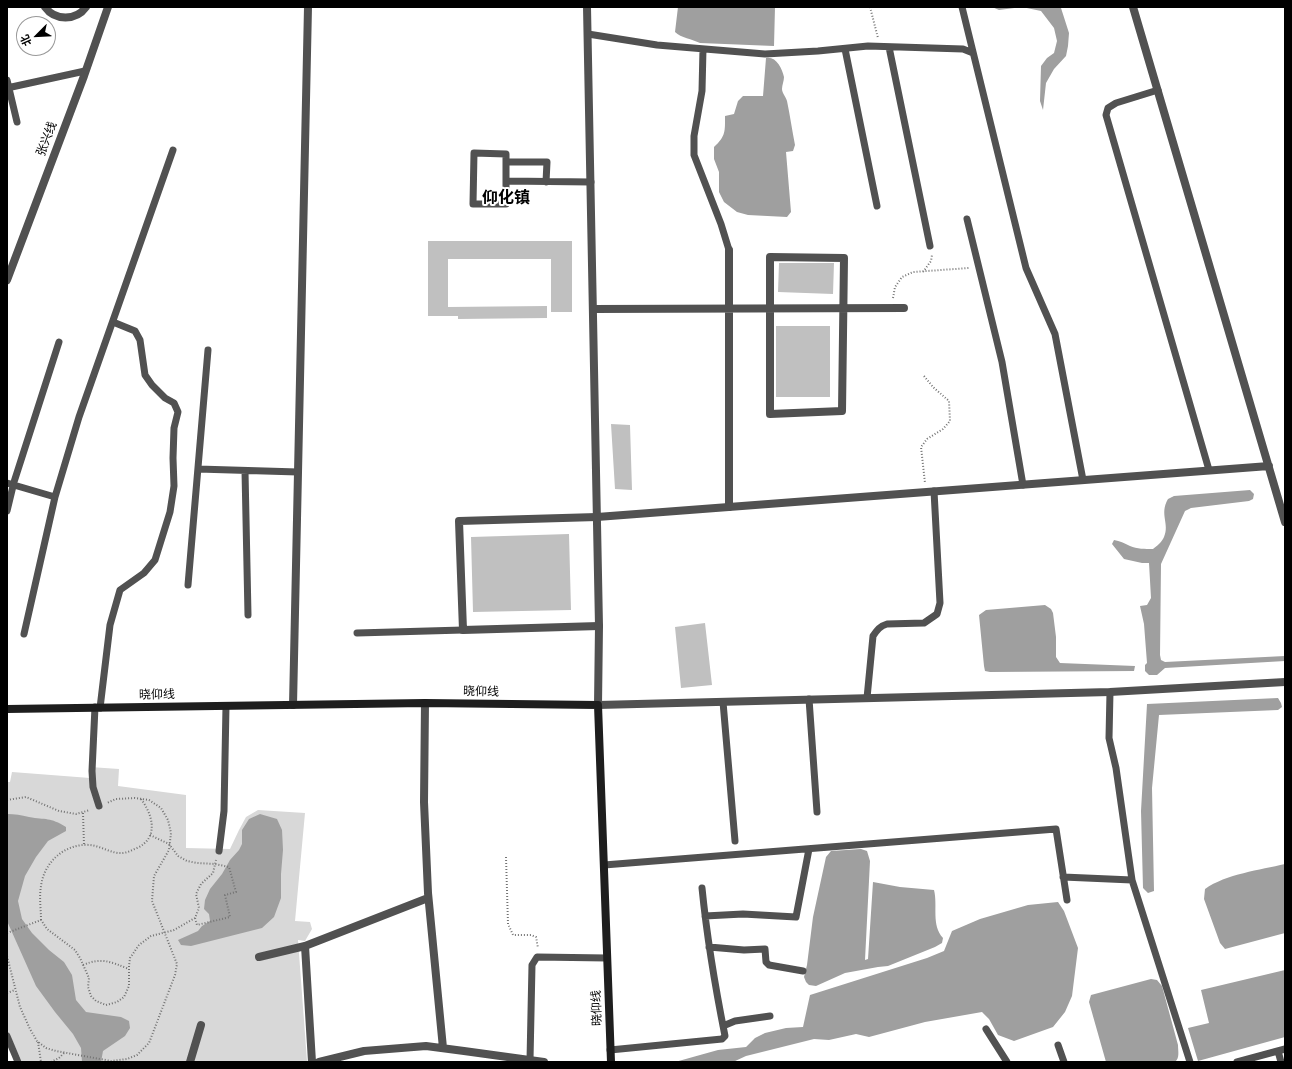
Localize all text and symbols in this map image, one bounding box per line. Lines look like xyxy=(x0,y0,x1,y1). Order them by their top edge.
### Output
north arrow xyxy=(16,16,56,56)
text: 北 xyxy=(17,33,35,48)
street label: 张兴线 xyxy=(34,120,60,158)
district label: 仰化镇 xyxy=(482,188,530,208)
street label: 晓仰线 xyxy=(463,684,499,700)
street label: 晓仰线 xyxy=(139,687,175,703)
street label: 晓仰线 xyxy=(589,990,605,1026)

